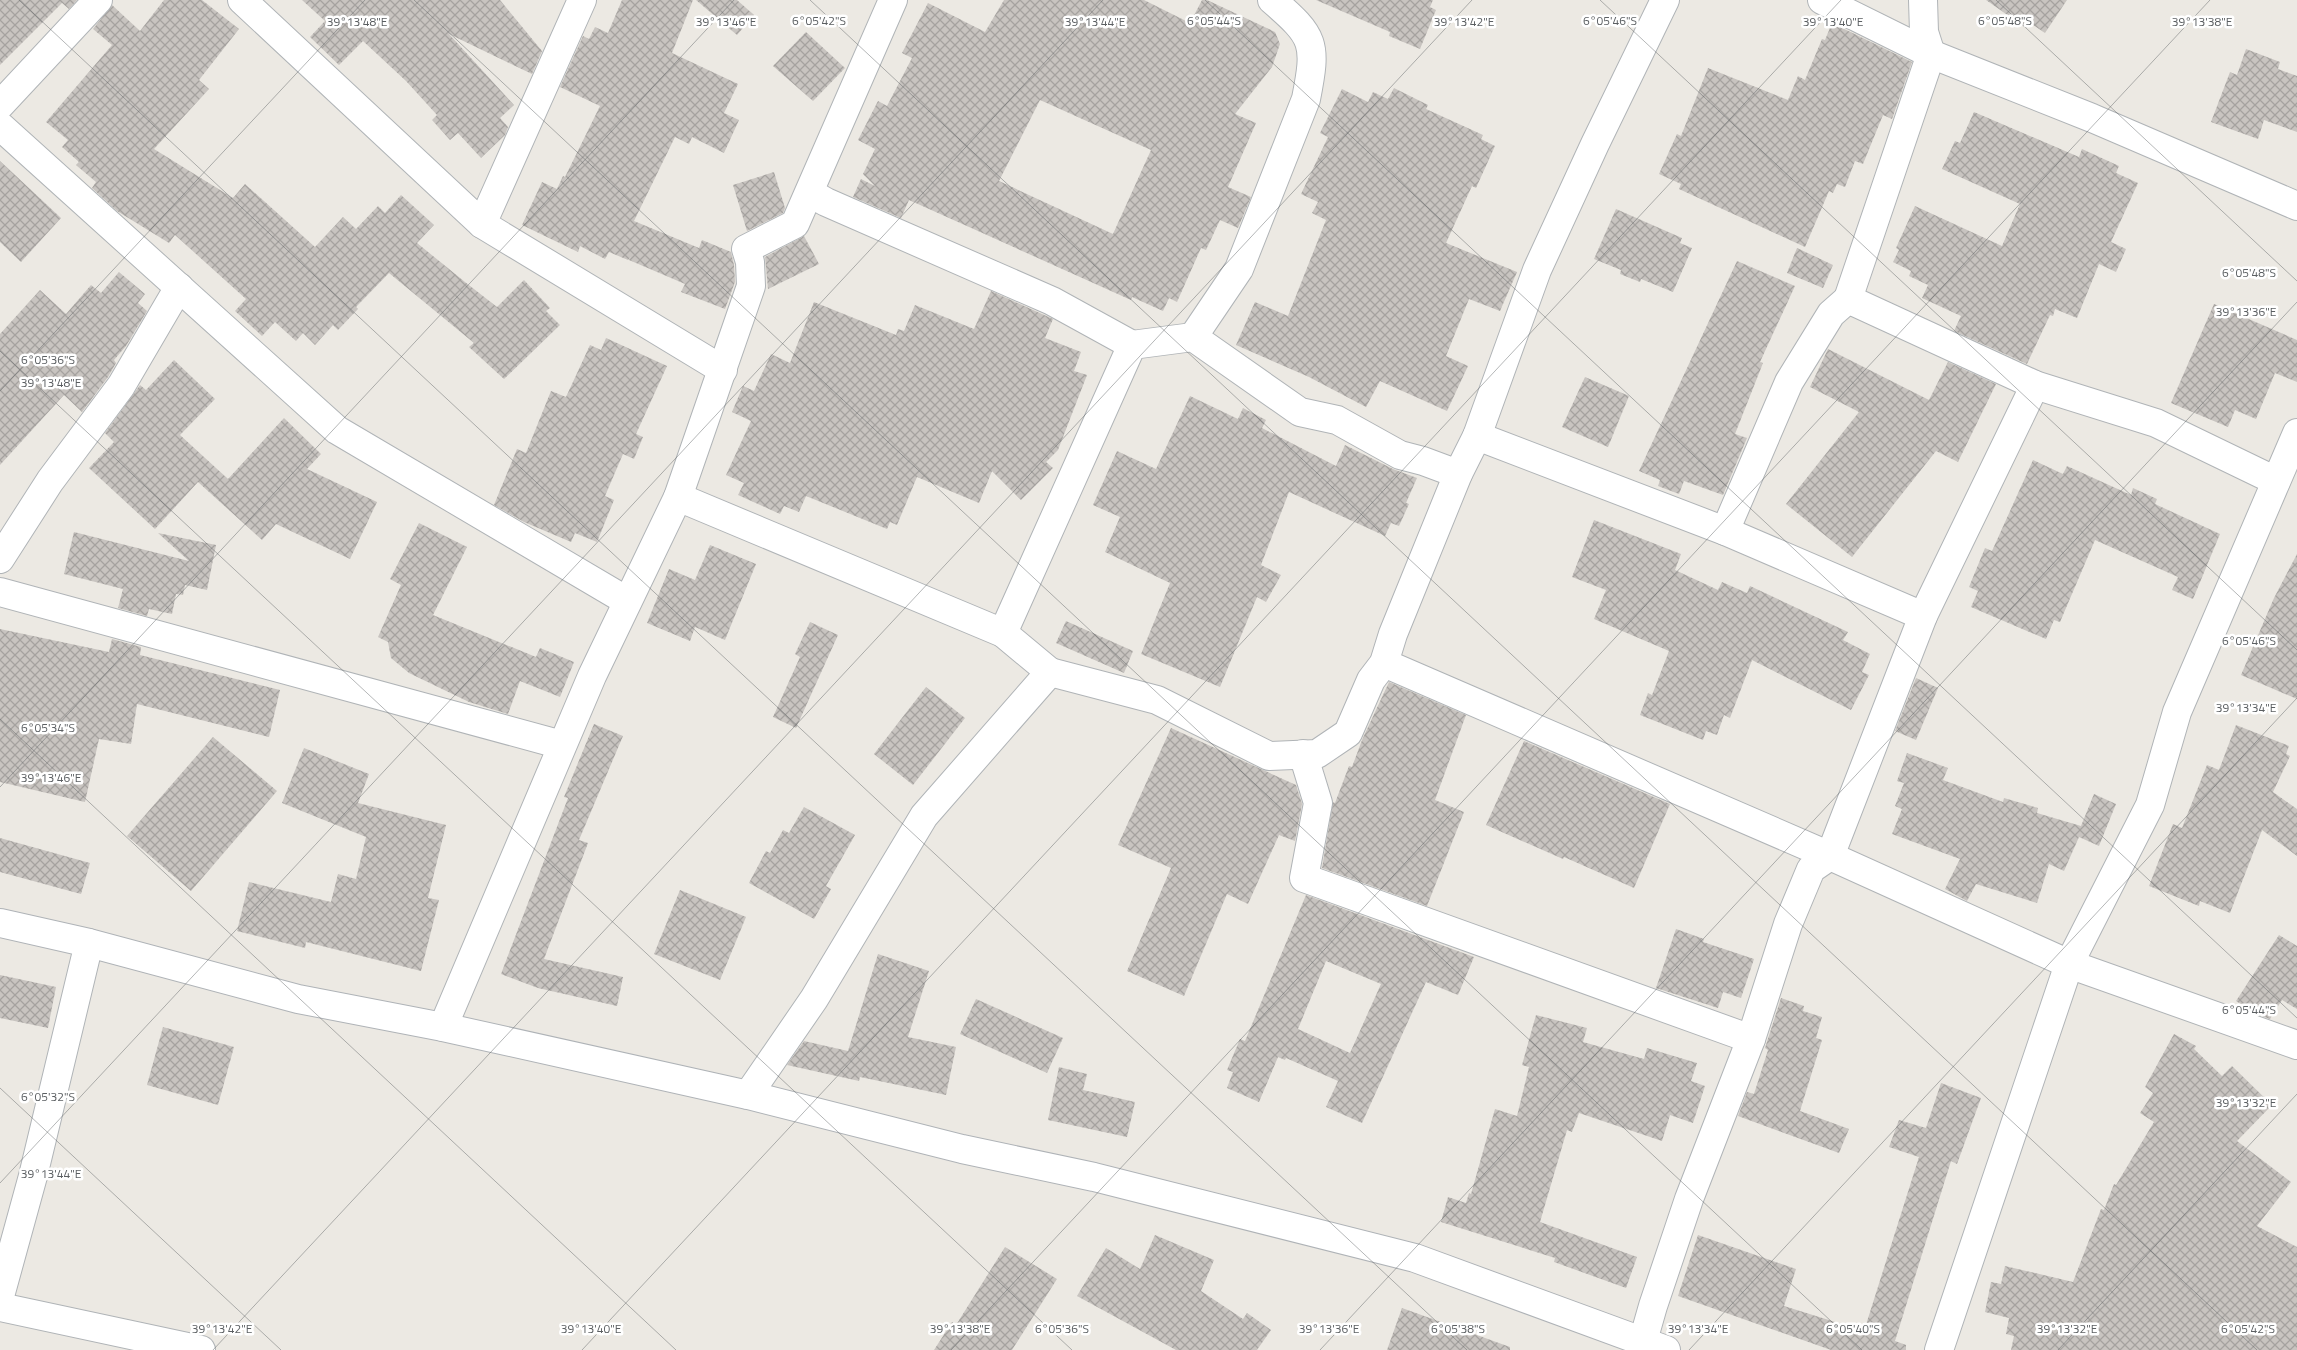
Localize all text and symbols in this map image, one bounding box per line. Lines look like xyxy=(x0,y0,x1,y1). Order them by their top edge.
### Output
text: 6°05'42"S xyxy=(792,11,846,30)
text: 6°05'44"S xyxy=(1187,11,1241,30)
text: 6°05'46"S xyxy=(1583,11,1637,30)
text: 6°05'48"S xyxy=(1978,11,2032,30)
text: 39°13'48"E xyxy=(327,12,388,31)
text: 39°13'46"E xyxy=(696,12,757,31)
text: 39°13'44"E xyxy=(1065,12,1126,31)
text: 39°13'42"E xyxy=(1434,12,1495,31)
text: 39°13'40"E xyxy=(1803,12,1864,31)
text: 39°13'38"E xyxy=(2172,12,2233,31)
text: 6°05'48"S xyxy=(2222,263,2276,282)
text: 39°13'36"E xyxy=(2216,302,2277,321)
text: 6°05'36"S xyxy=(21,350,75,369)
text: 39°13'48"E xyxy=(21,373,82,392)
text: 6°05'46"S xyxy=(2222,631,2276,650)
text: 39°13'34"E xyxy=(2216,698,2277,717)
text: 6°05'34"S xyxy=(21,718,75,737)
text: 39°13'46"E xyxy=(21,768,82,787)
text: 6°05'44"S xyxy=(2222,1000,2276,1019)
text: 6°05'32"S xyxy=(21,1087,75,1106)
text: 39°13'32"E xyxy=(2216,1093,2277,1112)
text: 39°13'44"E xyxy=(21,1164,82,1183)
text: 39°13'42"E xyxy=(192,1319,253,1338)
text: 39°13'40"E xyxy=(561,1319,622,1338)
text: 39°13'38"E xyxy=(930,1319,991,1338)
text: 6°05'36"S xyxy=(1035,1319,1089,1338)
text: 39°13'36"E xyxy=(1299,1319,1360,1338)
text: 6°05'38"S xyxy=(1431,1319,1485,1338)
text: 39°13'34"E xyxy=(1668,1319,1729,1338)
text: 6°05'40"S xyxy=(1826,1319,1880,1338)
text: 39°13'32"E xyxy=(2037,1319,2098,1338)
text: 6°05'42"S xyxy=(2221,1319,2275,1338)

